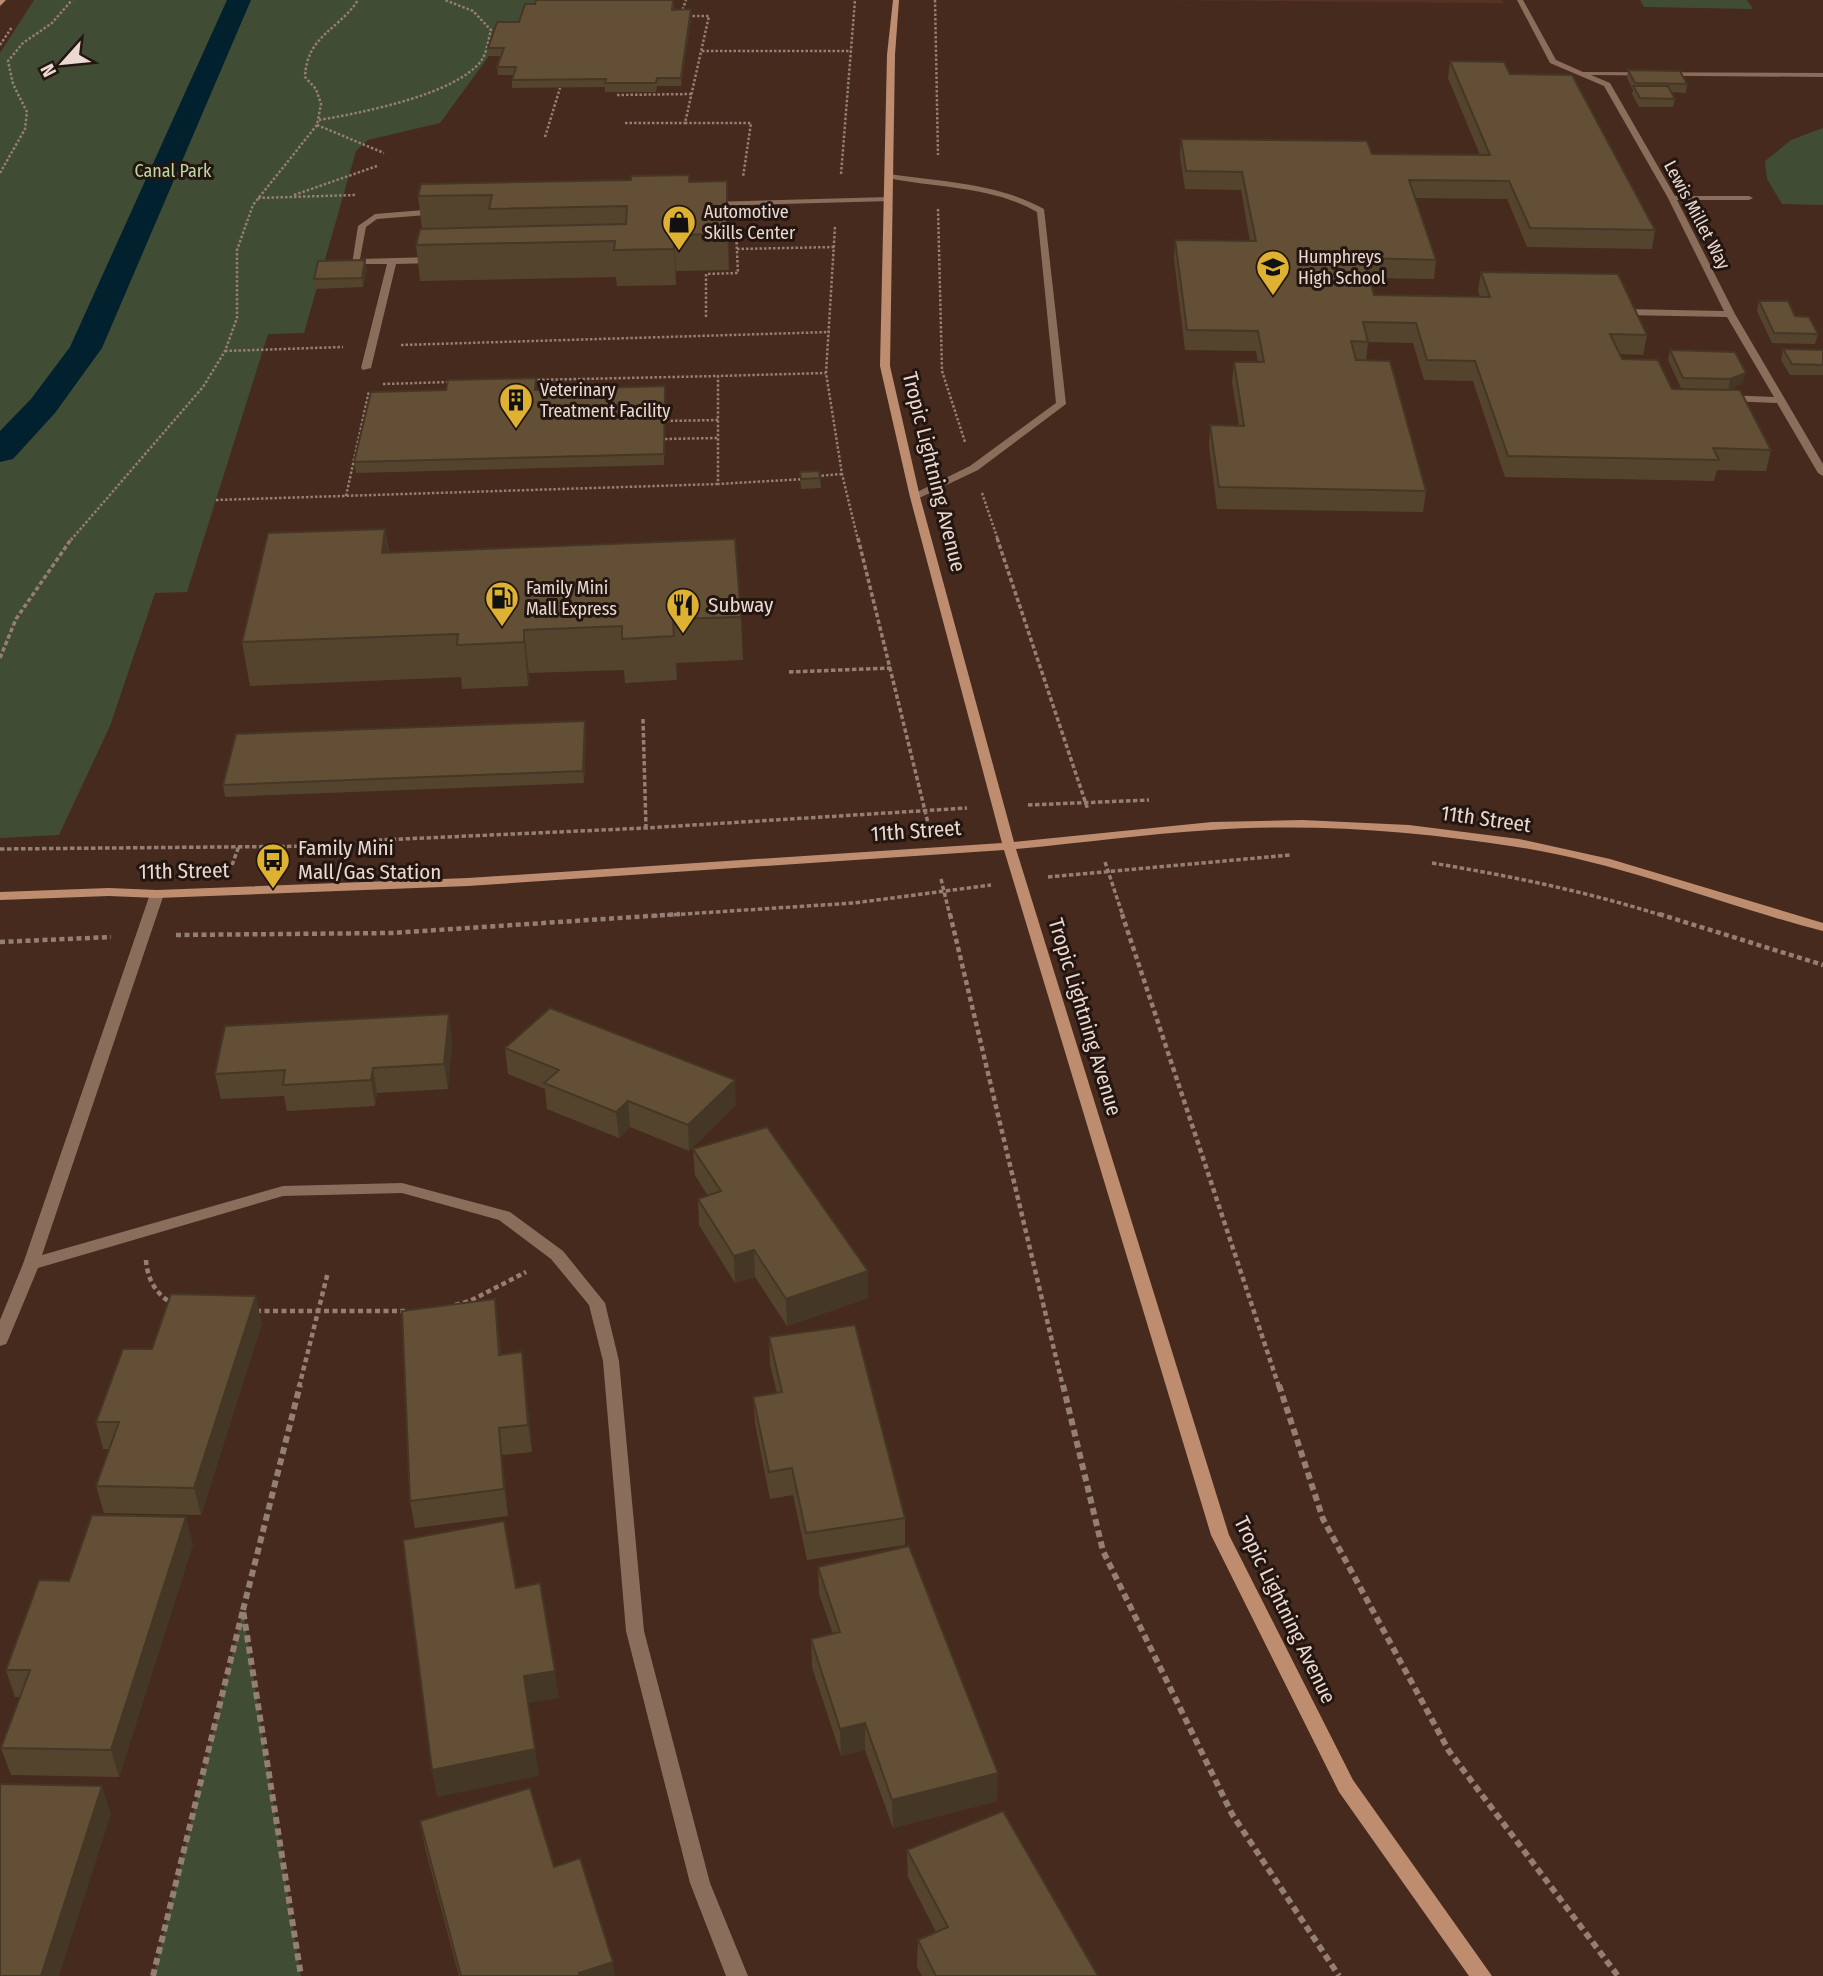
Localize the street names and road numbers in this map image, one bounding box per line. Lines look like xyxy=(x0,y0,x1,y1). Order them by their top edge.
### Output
street label: Lewis Millet Way xyxy=(1659,157,1735,273)
street label: Tropic Lightning Avenue xyxy=(897,369,971,575)
street label: 11th Street xyxy=(1439,800,1533,838)
street label: 11th Street xyxy=(870,815,962,847)
street label: 11th Street xyxy=(138,857,230,885)
street label: Tropic Lightning Avenue xyxy=(1043,915,1127,1119)
street label: Tropic Lightning Avenue xyxy=(1228,1512,1342,1708)

